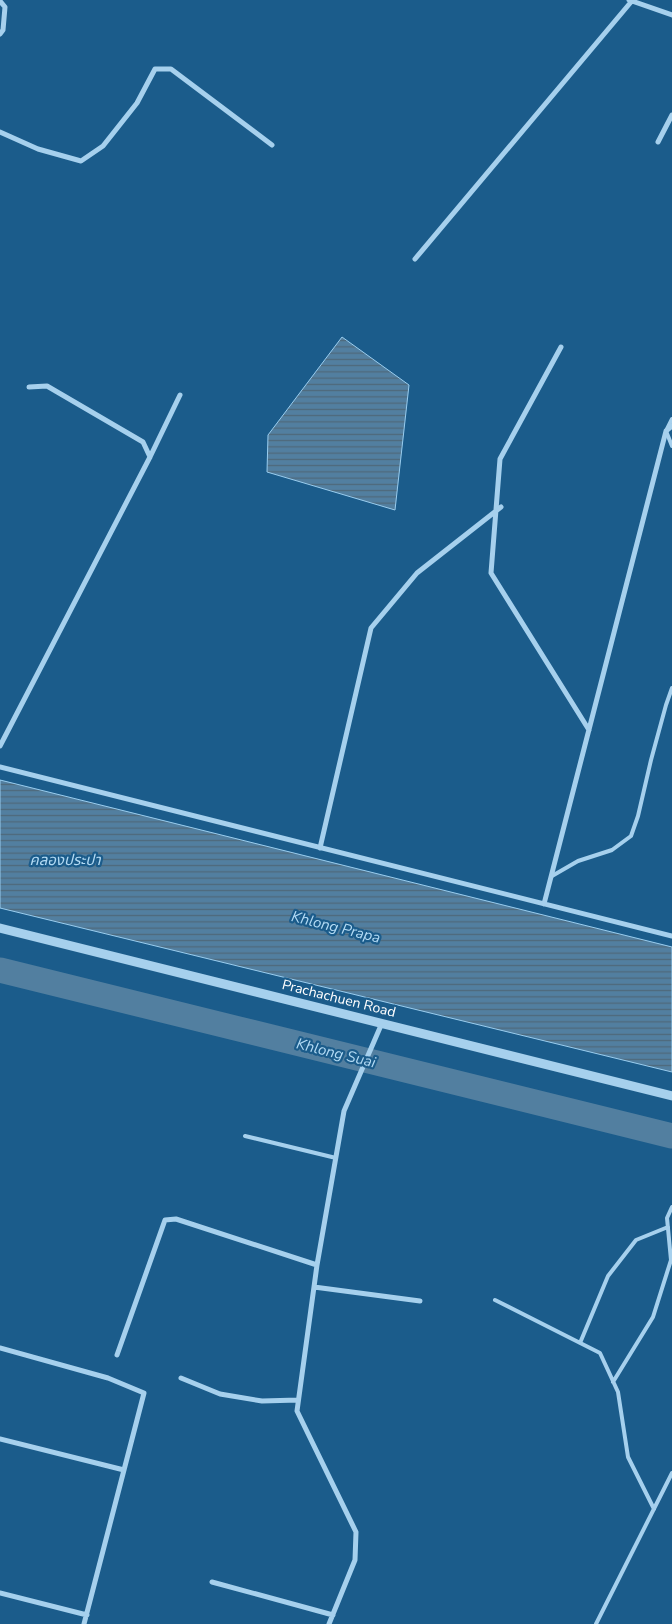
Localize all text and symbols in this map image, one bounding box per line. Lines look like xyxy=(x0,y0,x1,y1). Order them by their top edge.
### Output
water label: คลองประปา xyxy=(29,850,101,870)
water label: Khlong Prapa xyxy=(289,906,383,948)
street label: Prachachuen Road xyxy=(280,975,398,1022)
water label: Khlong Suai xyxy=(294,1034,378,1073)

